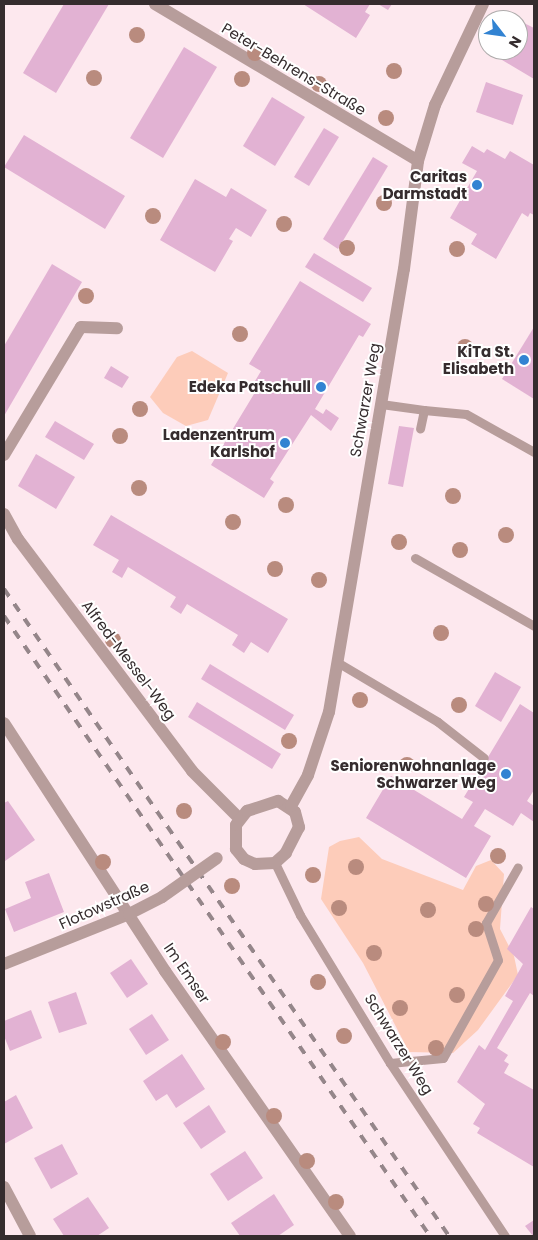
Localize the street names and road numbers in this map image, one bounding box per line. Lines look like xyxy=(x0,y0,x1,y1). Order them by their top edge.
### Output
street label: Peter-Behrens-Straße xyxy=(219,19,369,119)
street label: Schwarzer Weg xyxy=(346,342,384,458)
street label: Alfred-Messel-Weg xyxy=(78,597,180,723)
street label: Flotowstraße xyxy=(56,877,152,933)
street label: Im Emser xyxy=(160,939,214,1007)
street label: Schwarzer Weg xyxy=(361,990,437,1098)

